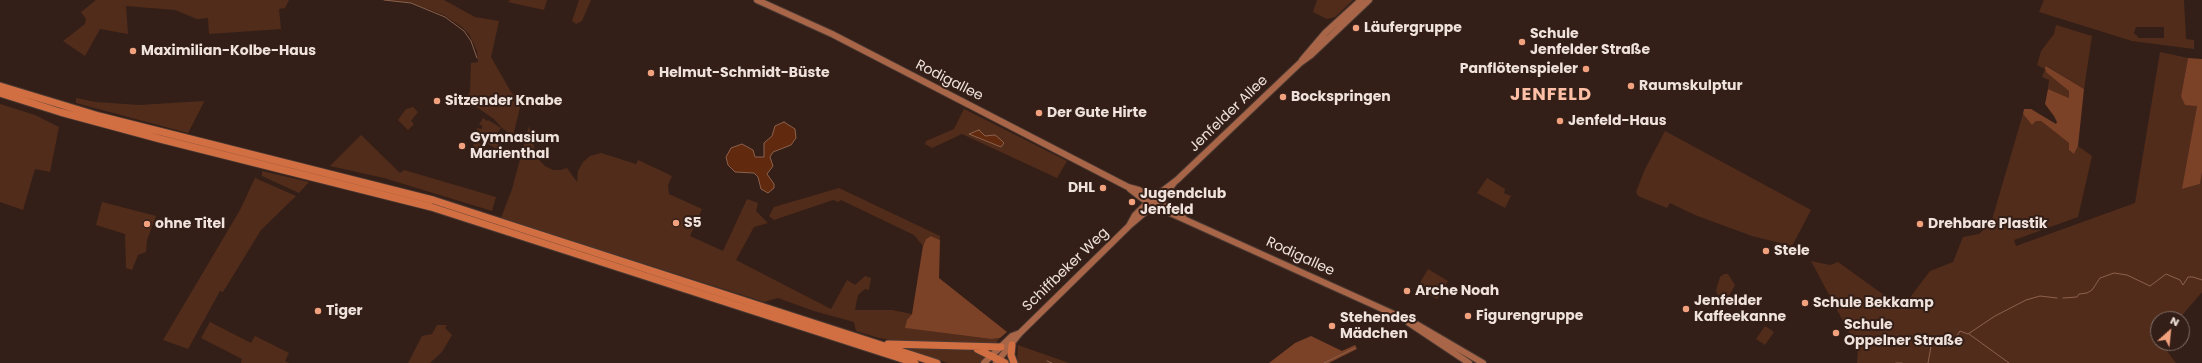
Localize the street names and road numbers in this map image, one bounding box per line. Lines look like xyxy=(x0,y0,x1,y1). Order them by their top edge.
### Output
street label: Rodigallee xyxy=(912,57,986,105)
street label: Jenfelder Allee xyxy=(1186,72,1272,156)
street label: Schiffbeker Weg xyxy=(1019,225,1113,315)
street label: Rodigallee xyxy=(1263,234,1337,280)

